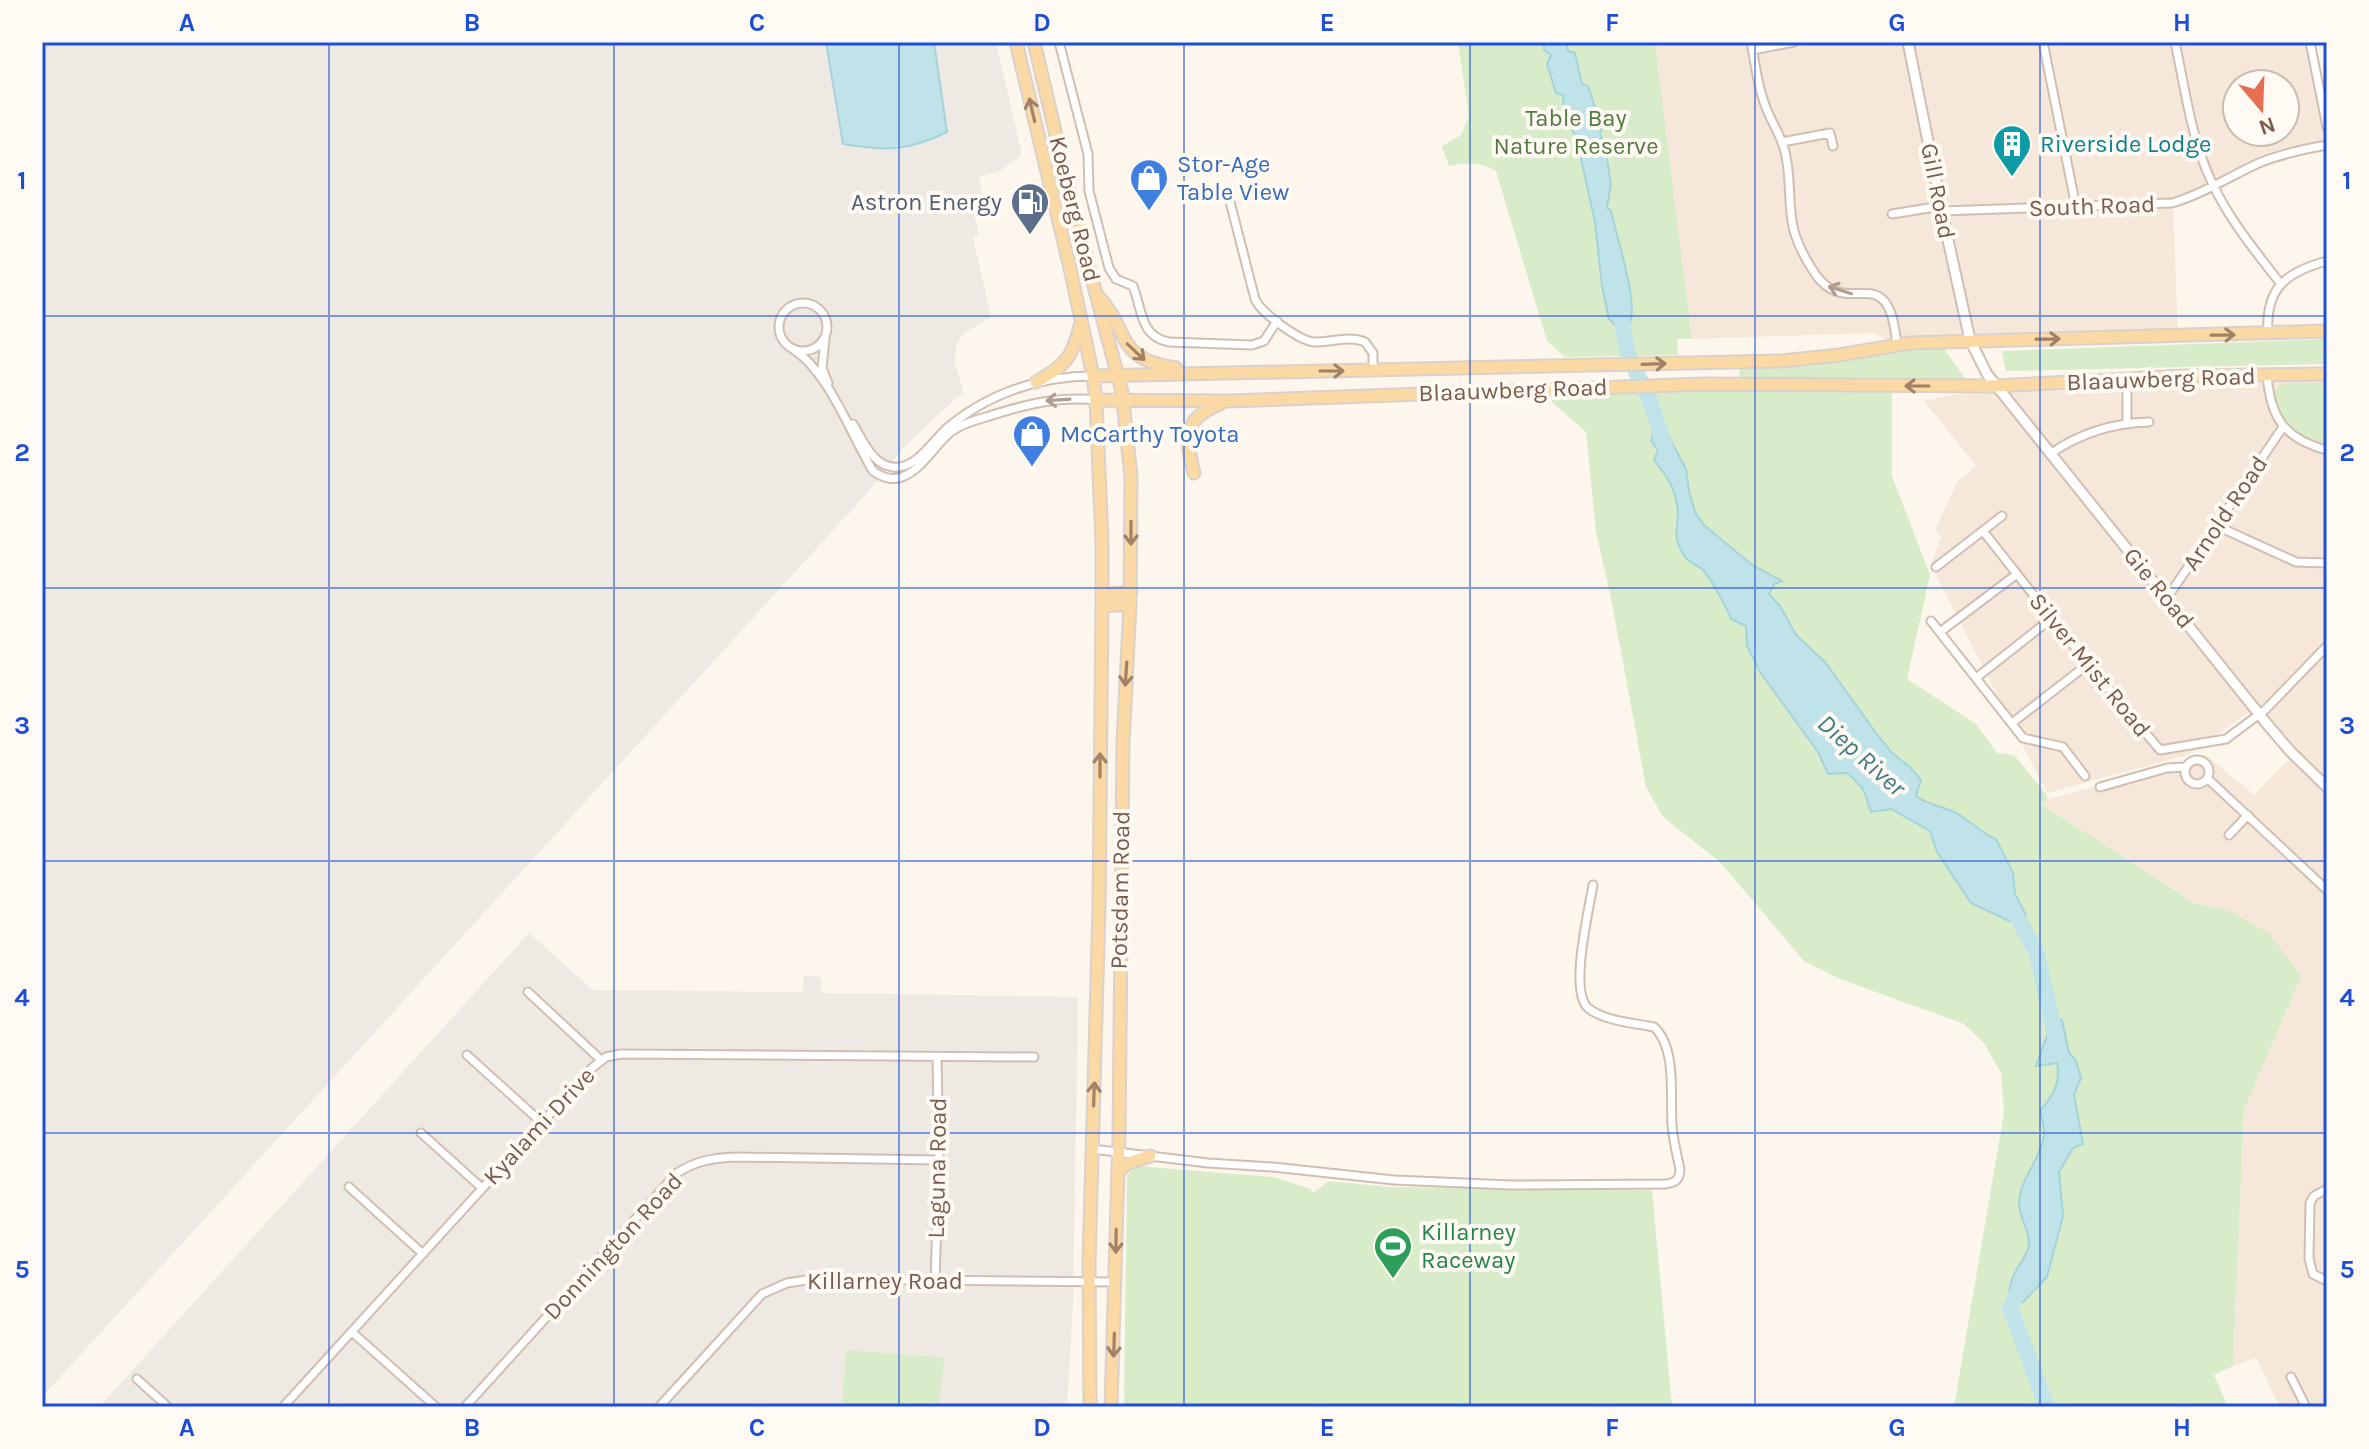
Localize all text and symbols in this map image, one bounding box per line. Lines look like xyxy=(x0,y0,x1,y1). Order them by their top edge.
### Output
text: A xyxy=(179,7,195,38)
text: B xyxy=(464,7,480,38)
text: C xyxy=(749,7,765,38)
text: D xyxy=(1033,7,1051,38)
text: E xyxy=(1319,7,1335,38)
text: F xyxy=(1605,7,1619,38)
text: G xyxy=(1888,7,1906,38)
text: H xyxy=(2173,7,2191,38)
north arrow xyxy=(2221,68,2301,148)
one-way arrow xyxy=(1023,97,1038,123)
park label: Table Bay Nature Reserve xyxy=(1494,104,1658,160)
text: N xyxy=(2255,111,2279,141)
building icon: Riverside Lodge xyxy=(1991,123,2033,178)
place label: Riverside Lodge xyxy=(2040,130,2211,158)
street label: Koeberg Road xyxy=(1043,133,1107,285)
street label: Gill Road xyxy=(1915,141,1961,241)
place label: Stor-Age Table View xyxy=(1177,150,1289,206)
shop icon: Stor-Age Table View xyxy=(1128,157,1170,212)
text: 1 xyxy=(17,165,27,196)
text: 1 xyxy=(2342,165,2352,196)
fuel station icon: Astron Energy xyxy=(1009,181,1051,236)
place label: Astron Energy xyxy=(851,188,1002,216)
street label: South Road xyxy=(2028,190,2156,222)
one-way arrow xyxy=(1828,282,1853,297)
one-way arrow xyxy=(2209,327,2236,342)
one-way arrow xyxy=(2034,331,2061,346)
one-way arrow xyxy=(1125,342,1146,361)
one-way arrow xyxy=(1640,357,1667,372)
street label: Blaauwberg Road xyxy=(2066,362,2256,396)
one-way arrow xyxy=(1318,363,1345,379)
street label: Blaauwberg Road xyxy=(1418,373,1608,407)
one-way arrow xyxy=(1904,378,1931,394)
one-way arrow xyxy=(1045,392,1072,407)
shop icon: McCarthy Toyota xyxy=(1011,413,1053,468)
place label: McCarthy Toyota xyxy=(1060,420,1239,448)
text: 2 xyxy=(14,437,30,468)
text: 2 xyxy=(2339,437,2355,468)
street label: Arnold Road xyxy=(2176,450,2274,576)
one-way arrow xyxy=(1123,519,1139,546)
street label: Gie Road xyxy=(2118,542,2200,634)
street label: Silver Mist Road xyxy=(2023,587,2157,743)
one-way arrow xyxy=(1118,660,1133,687)
water label: Diep River xyxy=(1811,708,1913,804)
text: 3 xyxy=(14,710,30,741)
text: 3 xyxy=(2339,710,2355,741)
one-way arrow xyxy=(1093,752,1108,779)
street label: Potsdam Road xyxy=(1105,810,1135,970)
text: 4 xyxy=(14,982,30,1013)
text: 4 xyxy=(2339,982,2355,1013)
street label: Kyalami Drive xyxy=(478,1062,600,1190)
one-way arrow xyxy=(1086,1081,1101,1108)
street label: Laguna Road xyxy=(922,1097,952,1239)
street label: Donnington Road xyxy=(538,1167,688,1325)
place label: Killarney Raceway xyxy=(1421,1218,1516,1274)
sports icon: Killarney Raceway xyxy=(1372,1225,1414,1280)
one-way arrow xyxy=(1108,1227,1123,1254)
text: 5 xyxy=(14,1254,30,1285)
text: 5 xyxy=(2339,1254,2355,1285)
street label: Killarney Road xyxy=(807,1267,963,1295)
one-way arrow xyxy=(1106,1331,1121,1358)
text: A xyxy=(179,1412,195,1443)
text: B xyxy=(464,1412,480,1443)
text: C xyxy=(749,1412,765,1443)
text: D xyxy=(1033,1412,1051,1443)
text: E xyxy=(1319,1412,1335,1443)
text: F xyxy=(1605,1412,1619,1443)
text: G xyxy=(1888,1412,1906,1443)
text: H xyxy=(2173,1412,2191,1443)

